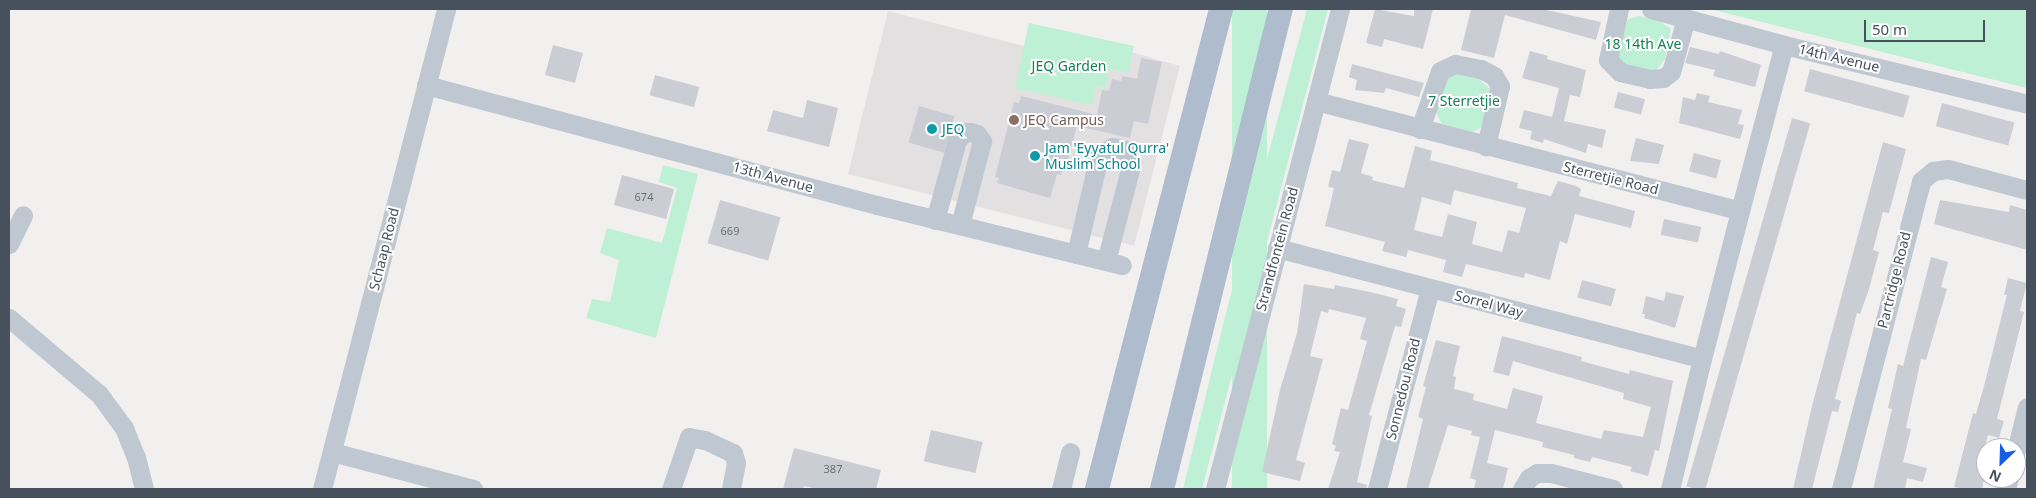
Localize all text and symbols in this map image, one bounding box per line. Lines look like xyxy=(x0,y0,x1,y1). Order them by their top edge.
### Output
scale bar xyxy=(1866,10,1987,42)
text: 50 m xyxy=(1872,19,1907,39)
park label: 18 14th Ave xyxy=(1605,36,1681,52)
street label: 14th Avenue xyxy=(1797,41,1881,75)
park label: JEQ Garden xyxy=(1032,58,1106,74)
park label: 7 Sterretjie xyxy=(1428,93,1500,109)
place label: JEQ Campus xyxy=(1024,112,1104,128)
marker: JEQ Campus xyxy=(1008,114,1020,126)
place label: JEQ xyxy=(942,121,965,137)
marker: JEQ xyxy=(926,123,938,135)
place label: Jam 'Eyyatul Qurra' Muslim School xyxy=(1045,140,1169,172)
marker: Jam 'Eyyatul Qurra' Muslim School xyxy=(1029,150,1041,162)
street label: 13th Avenue xyxy=(731,158,815,196)
street label: Sterretjie Road xyxy=(1562,158,1660,198)
street label: Strandfontein Road xyxy=(1252,185,1302,313)
house number: 674 xyxy=(635,190,653,204)
street label: Schaap Road xyxy=(366,206,402,292)
house number: 669 xyxy=(721,224,739,238)
street label: Partridge Road xyxy=(1874,230,1914,330)
street label: Sorrel Way xyxy=(1453,287,1525,321)
street label: Sonnedou Road xyxy=(1382,336,1424,442)
north arrow xyxy=(1976,438,2026,488)
house number: 387 xyxy=(824,462,842,476)
text: N xyxy=(1986,465,2004,487)

